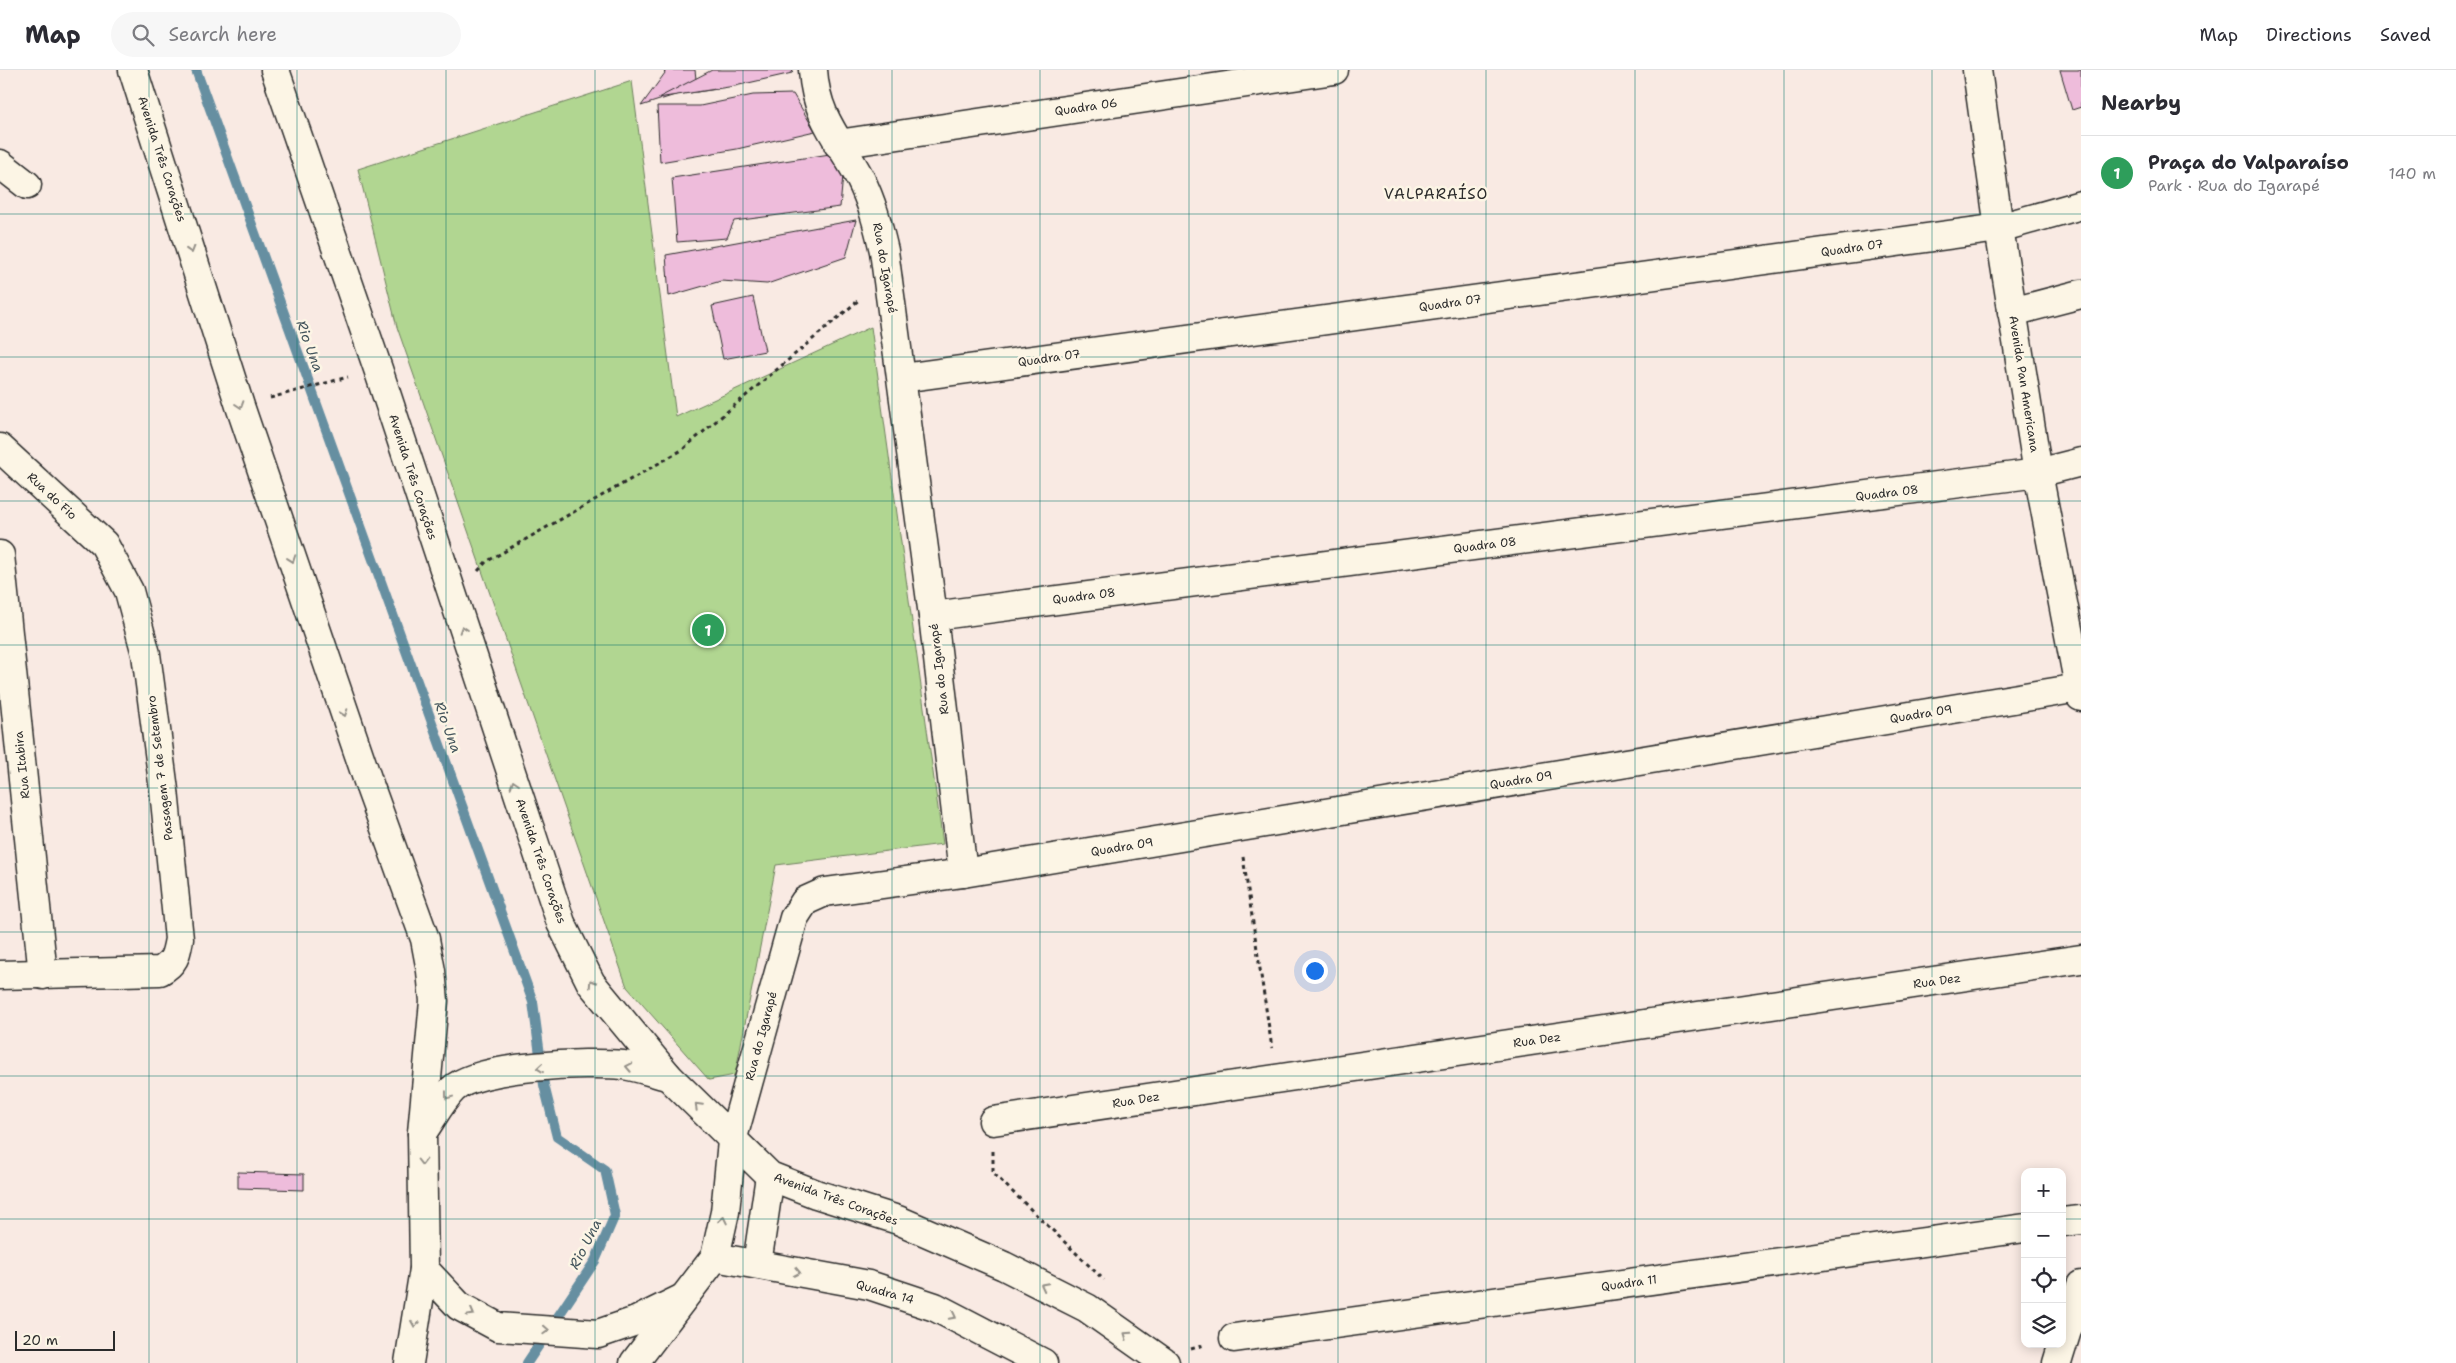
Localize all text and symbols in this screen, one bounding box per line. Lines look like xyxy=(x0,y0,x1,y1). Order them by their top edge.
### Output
search box xyxy=(111,12,461,57)
text: Map xyxy=(25,19,81,51)
icon: search xyxy=(129,21,157,49)
text: Search here xyxy=(169,22,277,47)
text: Map xyxy=(2200,23,2238,47)
text: Directions xyxy=(2266,23,2352,47)
text: Saved xyxy=(2380,23,2431,47)
text: Nearby xyxy=(2101,89,2181,117)
street label: Avenida Três Corações xyxy=(134,94,190,224)
street label: Quadra 06 xyxy=(1054,95,1118,119)
text: Praça do Valparaíso xyxy=(2148,150,2349,175)
text: 1 xyxy=(2113,163,2121,184)
text: 140 m xyxy=(2389,163,2436,184)
text: Park · Rua do Igarapé xyxy=(2148,175,2320,196)
district label: VALPARAÍSO xyxy=(1384,183,1488,204)
street label: Rua do Igarapé xyxy=(869,221,901,315)
street label: Quadra 07 xyxy=(1820,236,1884,260)
one-way arrow xyxy=(186,245,196,253)
street label: Quadra 07 xyxy=(1418,291,1482,315)
street label: Avenida Pan Americana xyxy=(2005,314,2043,454)
water label: Rio Una xyxy=(292,318,328,374)
street label: Quadra 07 xyxy=(1017,346,1081,370)
one-way arrow xyxy=(234,400,244,408)
street label: Avenida Três Corações xyxy=(385,412,441,542)
street label: Rua do Fio xyxy=(24,469,80,523)
street label: Quadra 08 xyxy=(1855,481,1919,505)
street label: Quadra 08 xyxy=(1453,533,1517,557)
one-way arrow xyxy=(286,554,296,562)
street label: Quadra 08 xyxy=(1052,584,1116,608)
pin: 1 xyxy=(692,611,724,649)
street label: Rua do Igarapé xyxy=(925,622,953,716)
one-way arrow xyxy=(459,626,469,634)
street label: Passagem 7 de Setembro xyxy=(143,694,177,842)
water label: Rio Una xyxy=(430,699,466,755)
street label: Quadra 09 xyxy=(1889,701,1953,727)
one-way arrow xyxy=(338,708,348,716)
street label: Rua Itabira xyxy=(10,730,33,799)
street label: Quadra 09 xyxy=(1489,767,1553,793)
one-way arrow xyxy=(510,780,520,788)
street label: Avenida Três Corações xyxy=(512,796,570,926)
street label: Quadra 09 xyxy=(1090,834,1154,860)
your location xyxy=(1302,958,1328,984)
street label: Rua Dez xyxy=(1912,970,1962,992)
one-way arrow xyxy=(589,979,598,989)
street label: Rua do Igarapé xyxy=(741,989,781,1082)
street label: Rua Dez xyxy=(1512,1029,1562,1051)
one-way arrow xyxy=(536,1062,544,1073)
one-way arrow xyxy=(624,1062,633,1072)
street label: Rua Dez xyxy=(1111,1088,1161,1112)
one-way arrow xyxy=(445,1090,454,1100)
one-way arrow xyxy=(695,1103,704,1112)
one-way arrow xyxy=(417,1158,427,1166)
map controls xyxy=(2021,1168,2066,1348)
button: + xyxy=(2021,1168,2066,1213)
street label: Avenida Três Corações xyxy=(772,1169,900,1229)
button: − xyxy=(2021,1213,2066,1258)
one-way arrow xyxy=(717,1215,728,1224)
water label: Rio Una xyxy=(565,1216,605,1272)
button: locate xyxy=(2021,1258,2066,1303)
one-way arrow xyxy=(793,1266,802,1277)
street label: Quadra 11 xyxy=(1600,1271,1658,1295)
street label: Quadra 14 xyxy=(854,1276,916,1308)
one-way arrow xyxy=(1040,1282,1049,1292)
button: layers xyxy=(2021,1303,2066,1348)
one-way arrow xyxy=(466,1307,475,1317)
one-way arrow xyxy=(948,1310,957,1320)
one-way arrow xyxy=(410,1320,421,1328)
one-way arrow xyxy=(542,1325,550,1336)
scale bar xyxy=(15,1328,115,1351)
text: 20 m xyxy=(22,1331,58,1349)
one-way arrow xyxy=(1123,1332,1132,1341)

